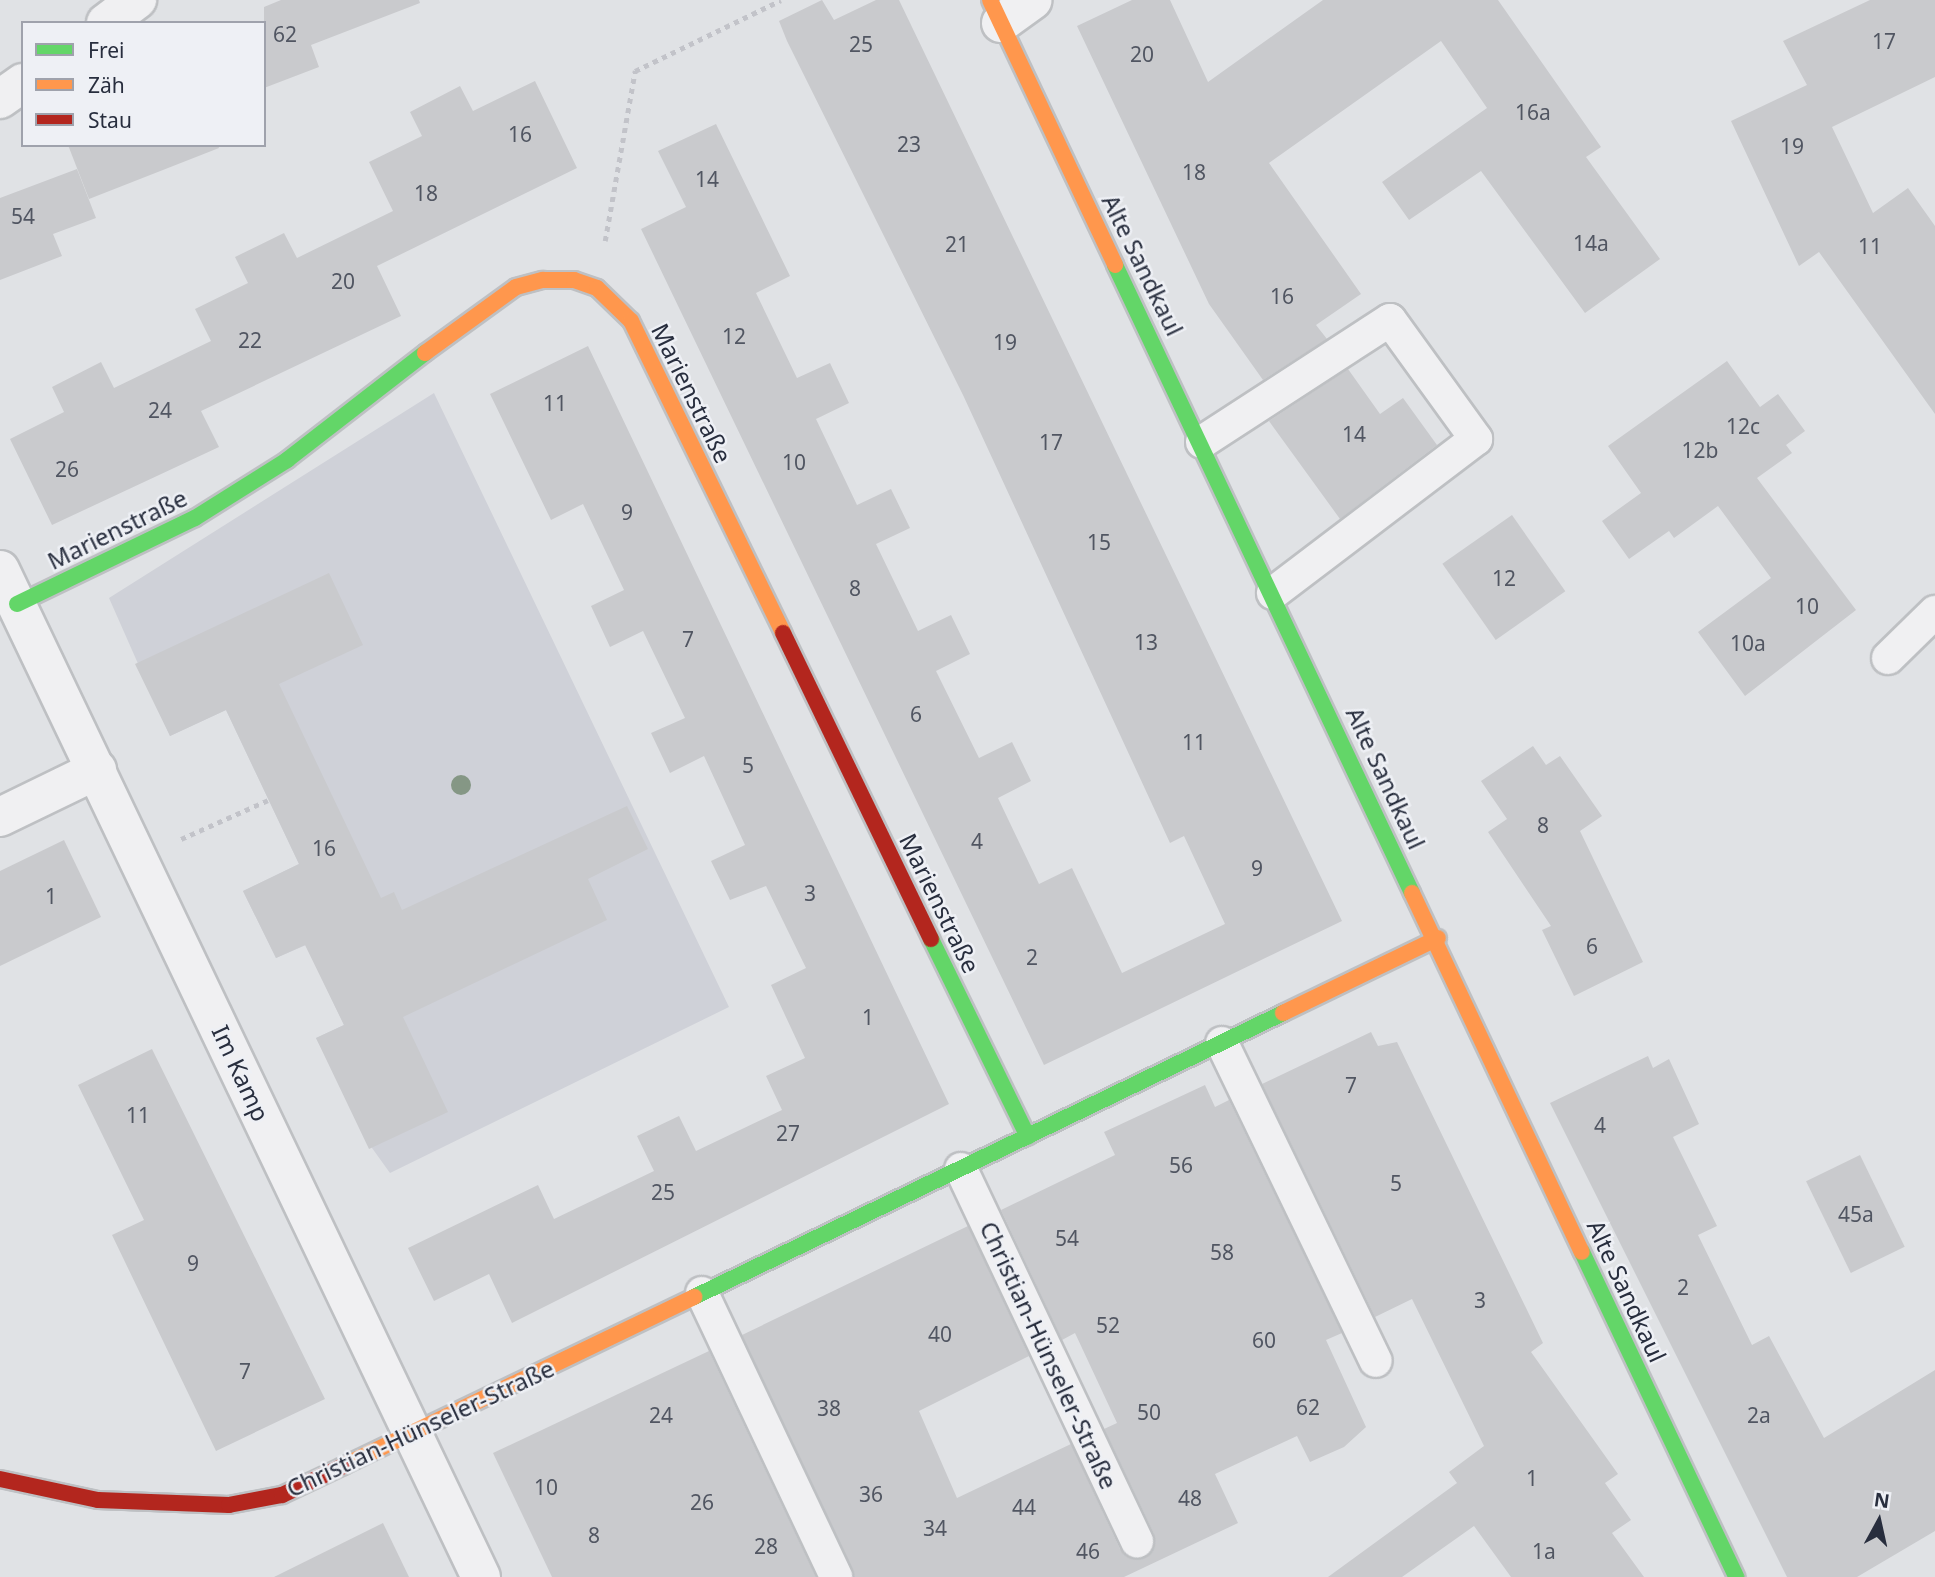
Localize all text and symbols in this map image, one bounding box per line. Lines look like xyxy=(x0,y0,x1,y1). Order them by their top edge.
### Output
legend xyxy=(21,21,266,147)
house number: 62 xyxy=(273,21,297,47)
house number: 17 xyxy=(1872,28,1896,54)
house number: 25 xyxy=(849,31,873,57)
text: Frei xyxy=(88,36,124,64)
house number: 20 xyxy=(1130,41,1154,67)
text: Zäh xyxy=(88,71,125,99)
house number: 16a xyxy=(1515,99,1551,125)
text: Stau xyxy=(88,106,132,134)
house number: 16 xyxy=(508,121,532,147)
house number: 23 xyxy=(897,131,921,157)
house number: 19 xyxy=(1780,133,1804,159)
house number: 18 xyxy=(1182,159,1206,185)
house number: 14 xyxy=(695,166,719,192)
house number: 18 xyxy=(414,180,438,206)
street label: Alte Sandkaul xyxy=(1096,190,1190,340)
house number: 54 xyxy=(11,203,35,229)
house number: 14a xyxy=(1573,230,1609,256)
house number: 21 xyxy=(945,231,969,257)
house number: 11 xyxy=(1858,233,1882,259)
house number: 20 xyxy=(331,268,355,294)
house number: 16 xyxy=(1270,283,1294,309)
street label: Marienstraße xyxy=(646,319,738,467)
house number: 12 xyxy=(722,323,746,349)
house number: 22 xyxy=(238,327,262,353)
house number: 19 xyxy=(993,329,1017,355)
house number: 11 xyxy=(543,390,567,416)
house number: 24 xyxy=(148,397,172,423)
house number: 12c xyxy=(1726,413,1760,439)
house number: 14 xyxy=(1342,421,1366,447)
house number: 17 xyxy=(1039,429,1063,455)
house number: 12b xyxy=(1682,437,1718,463)
house number: 10 xyxy=(782,449,806,475)
house number: 26 xyxy=(55,456,79,482)
street label: Marienstraße xyxy=(43,483,191,575)
house number: 9 xyxy=(621,499,633,525)
house number: 15 xyxy=(1087,529,1111,555)
house number: 12 xyxy=(1492,565,1516,591)
house number: 8 xyxy=(849,575,861,601)
house number: 10 xyxy=(1795,593,1819,619)
house number: 7 xyxy=(682,626,694,652)
house number: 13 xyxy=(1134,629,1158,655)
house number: 10a xyxy=(1730,630,1766,656)
house number: 6 xyxy=(910,701,922,727)
street label: Alte Sandkaul xyxy=(1341,702,1431,854)
house number: 11 xyxy=(1182,729,1206,755)
house number: 5 xyxy=(742,752,754,778)
house number: 8 xyxy=(1537,812,1549,838)
house number: 4 xyxy=(971,828,983,854)
street label: Marienstraße xyxy=(894,829,986,977)
house number: 16 xyxy=(312,835,336,861)
house number: 9 xyxy=(1251,855,1263,881)
house number: 3 xyxy=(804,880,816,906)
house number: 1 xyxy=(45,883,57,909)
house number: 6 xyxy=(1586,933,1598,959)
house number: 2 xyxy=(1026,944,1038,970)
house number: 1 xyxy=(862,1004,874,1030)
street label: Im Kamp xyxy=(206,1021,276,1125)
house number: 7 xyxy=(1345,1072,1357,1098)
house number: 11 xyxy=(126,1102,150,1128)
house number: 4 xyxy=(1594,1112,1606,1138)
house number: 27 xyxy=(776,1120,800,1146)
house number: 56 xyxy=(1169,1152,1193,1178)
house number: 5 xyxy=(1390,1170,1402,1196)
house number: 25 xyxy=(651,1179,675,1205)
house number: 45a xyxy=(1838,1201,1874,1227)
street label: Alte Sandkaul xyxy=(1582,1215,1672,1367)
street label: Christian-Hünseler-Straße xyxy=(974,1217,1124,1493)
house number: 54 xyxy=(1055,1225,1079,1251)
house number: 58 xyxy=(1210,1239,1234,1265)
house number: 9 xyxy=(187,1250,199,1276)
house number: 2 xyxy=(1677,1274,1689,1300)
house number: 3 xyxy=(1474,1287,1486,1313)
house number: 52 xyxy=(1096,1312,1120,1338)
house number: 40 xyxy=(928,1321,952,1347)
house number: 60 xyxy=(1252,1327,1276,1353)
street label: Christian-Hünseler-Straße xyxy=(282,1353,558,1503)
house number: 7 xyxy=(239,1358,251,1384)
house number: 62 xyxy=(1296,1394,1320,1420)
house number: 38 xyxy=(817,1395,841,1421)
house number: 50 xyxy=(1137,1399,1161,1425)
house number: 24 xyxy=(649,1402,673,1428)
house number: 2a xyxy=(1747,1402,1771,1428)
house number: 1 xyxy=(1526,1465,1538,1491)
house number: 10 xyxy=(534,1474,558,1500)
house number: 36 xyxy=(859,1481,883,1507)
house number: 48 xyxy=(1178,1485,1202,1511)
north arrow xyxy=(1844,1486,1914,1556)
text: N xyxy=(1872,1486,1891,1514)
house number: 26 xyxy=(690,1489,714,1515)
house number: 44 xyxy=(1012,1494,1036,1520)
house number: 34 xyxy=(923,1515,947,1541)
house number: 8 xyxy=(588,1522,600,1548)
house number: 28 xyxy=(754,1533,778,1559)
house number: 46 xyxy=(1076,1538,1100,1564)
house number: 1a xyxy=(1532,1538,1556,1564)

